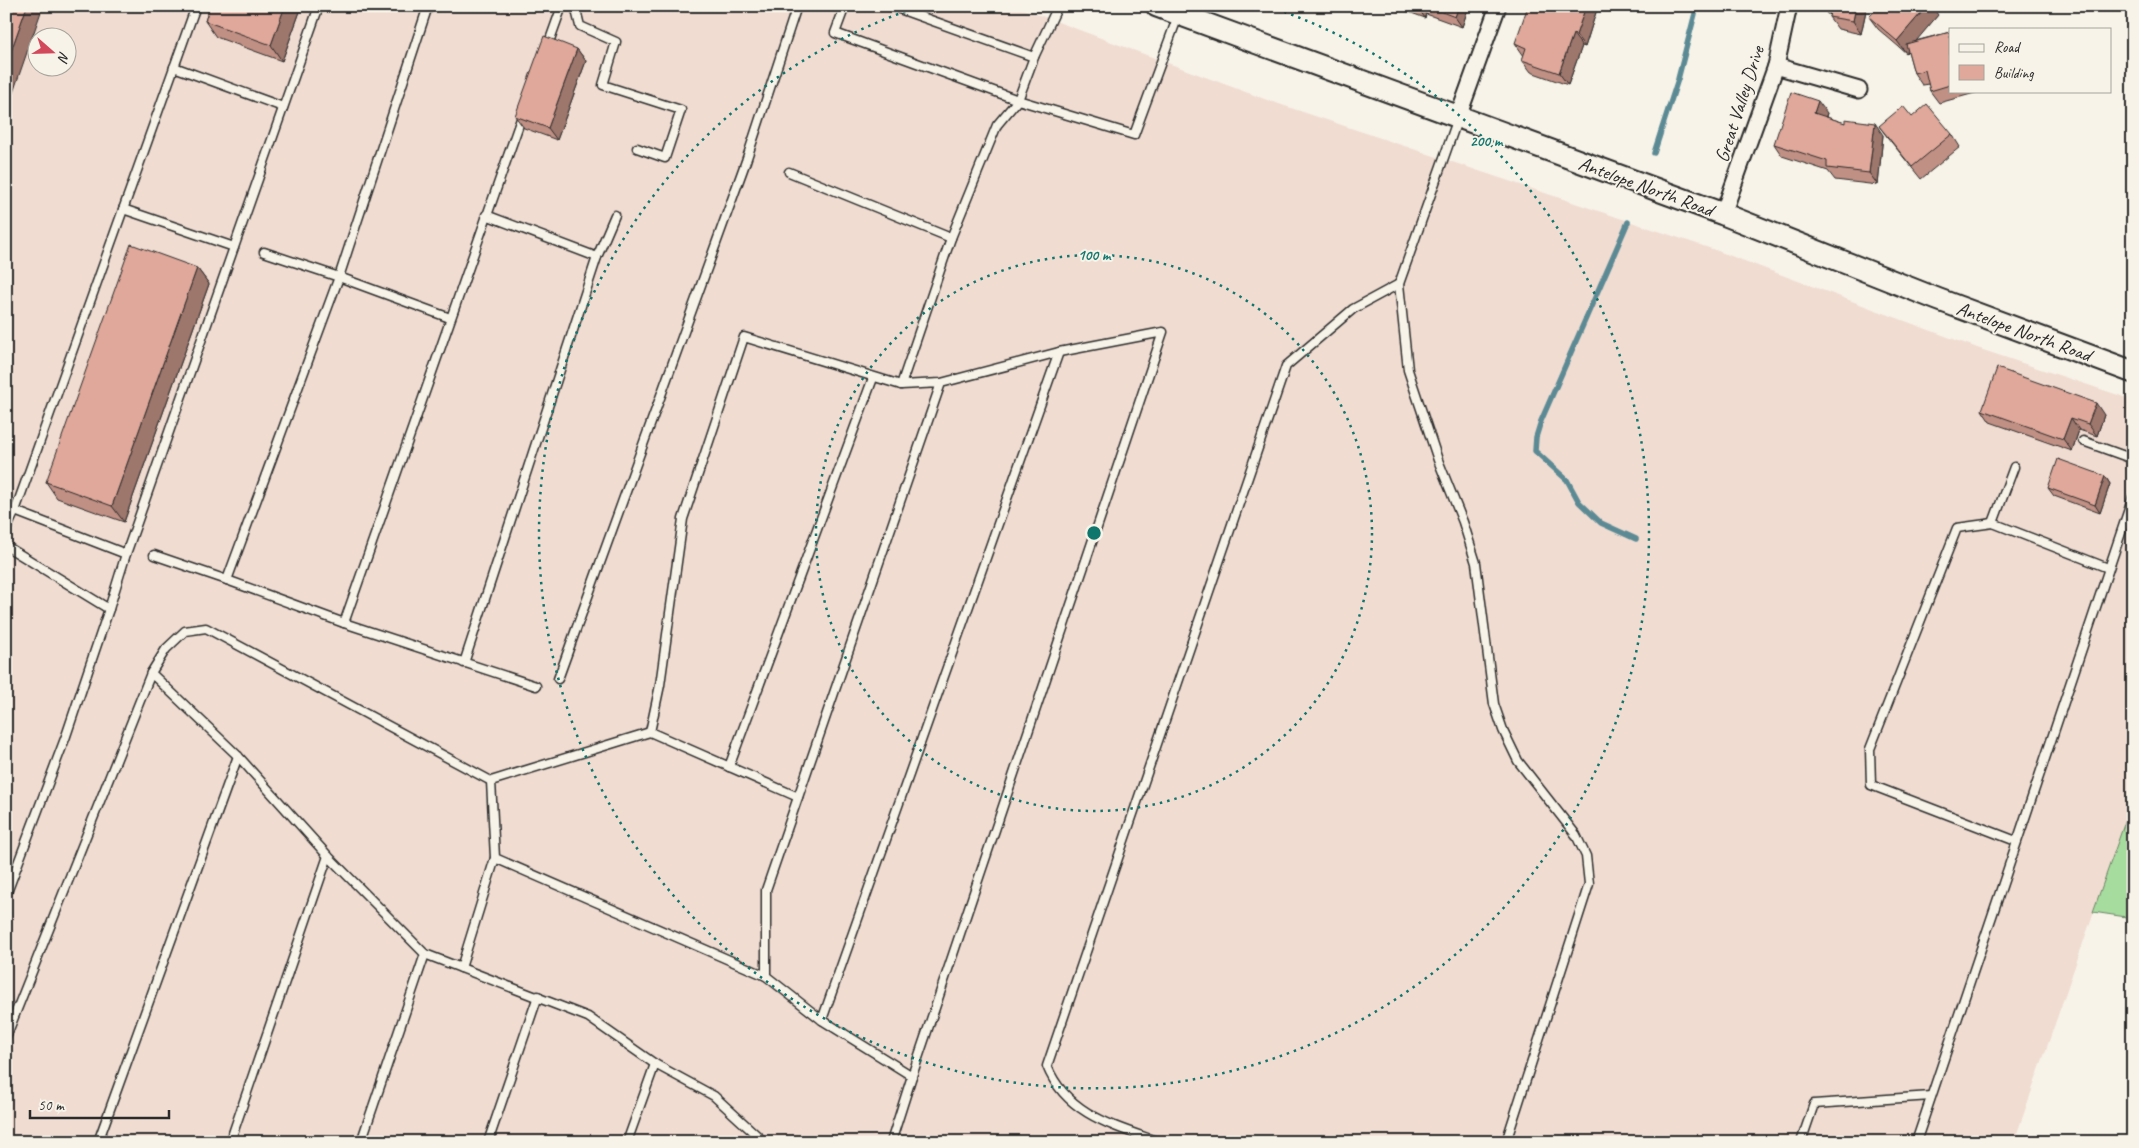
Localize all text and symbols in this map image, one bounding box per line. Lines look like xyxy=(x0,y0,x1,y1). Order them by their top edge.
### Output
north arrow xyxy=(28,28,78,78)
legend xyxy=(1949,28,2112,92)
text: Road xyxy=(1994,38,2021,57)
street label: Great Valley Drive xyxy=(1709,41,1770,165)
text: N xyxy=(53,49,73,65)
text: Building xyxy=(1994,64,2034,83)
text: 200 m xyxy=(1470,132,1504,151)
street label: Antelope North Road xyxy=(1575,151,1719,223)
text: 100 m xyxy=(1078,246,1112,265)
street label: Antelope North Road xyxy=(1953,296,2097,368)
centre of rings xyxy=(1085,524,1103,542)
scale bar xyxy=(30,1088,169,1120)
text: 50 m xyxy=(38,1096,65,1115)

